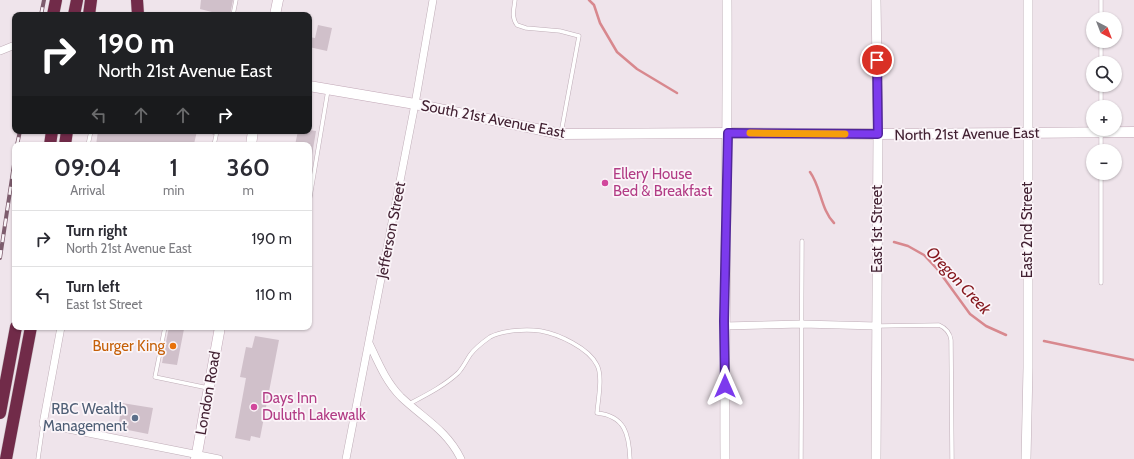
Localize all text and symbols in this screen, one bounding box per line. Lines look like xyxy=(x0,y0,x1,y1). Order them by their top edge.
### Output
north arrow xyxy=(1086,12,1122,48)
map controls xyxy=(1086,12,1122,180)
text: 190 m xyxy=(98,26,174,60)
icon: right xyxy=(32,28,84,80)
pin xyxy=(860,43,894,77)
icon: arrive xyxy=(866,49,888,71)
button: search xyxy=(1086,56,1122,92)
text: North 21st Avenue East xyxy=(98,60,272,82)
street label: South 21st Avenue East xyxy=(419,96,567,142)
button: + xyxy=(1086,100,1122,136)
icon: left xyxy=(88,104,110,126)
icon: ahead xyxy=(130,104,152,126)
icon: ahead xyxy=(172,104,194,126)
icon: right xyxy=(214,104,236,126)
street label: North 21st Avenue East xyxy=(894,124,1040,144)
button: − xyxy=(1086,144,1122,180)
text: 09:04 xyxy=(54,153,121,182)
text: 1 xyxy=(170,153,178,182)
text: 360 xyxy=(227,153,270,182)
place label: Ellery House Bed & Breakfast xyxy=(613,165,712,200)
marker: Ellery House Bed & Breakfast xyxy=(600,178,610,188)
street label: Jefferson Street xyxy=(373,180,409,281)
text: Arrival xyxy=(70,182,105,198)
text: min xyxy=(163,182,185,198)
text: m xyxy=(243,182,254,198)
street label: East 2nd Street xyxy=(1018,182,1036,278)
street label: East 1st Street xyxy=(868,185,886,273)
text: Turn right xyxy=(66,222,127,240)
icon: right xyxy=(32,228,54,250)
text: 190 m xyxy=(252,230,292,248)
text: North 21st Avenue East xyxy=(66,240,192,256)
water label: Oregon Creek xyxy=(922,242,996,319)
text: Turn left xyxy=(66,278,120,296)
icon: left xyxy=(32,284,54,306)
text: 110 m xyxy=(255,286,292,304)
text: East 1st Street xyxy=(66,296,142,312)
place label: Burger King xyxy=(92,337,166,355)
marker: Burger King xyxy=(168,341,178,351)
street label: London Road xyxy=(192,350,224,436)
position arrow xyxy=(704,365,746,407)
place label: Days Inn Duluth Lakewalk xyxy=(262,389,366,424)
place label: RBC Wealth Management xyxy=(43,400,127,435)
marker: Days Inn Duluth Lakewalk xyxy=(249,402,259,412)
marker: RBC Wealth Management xyxy=(130,413,140,423)

